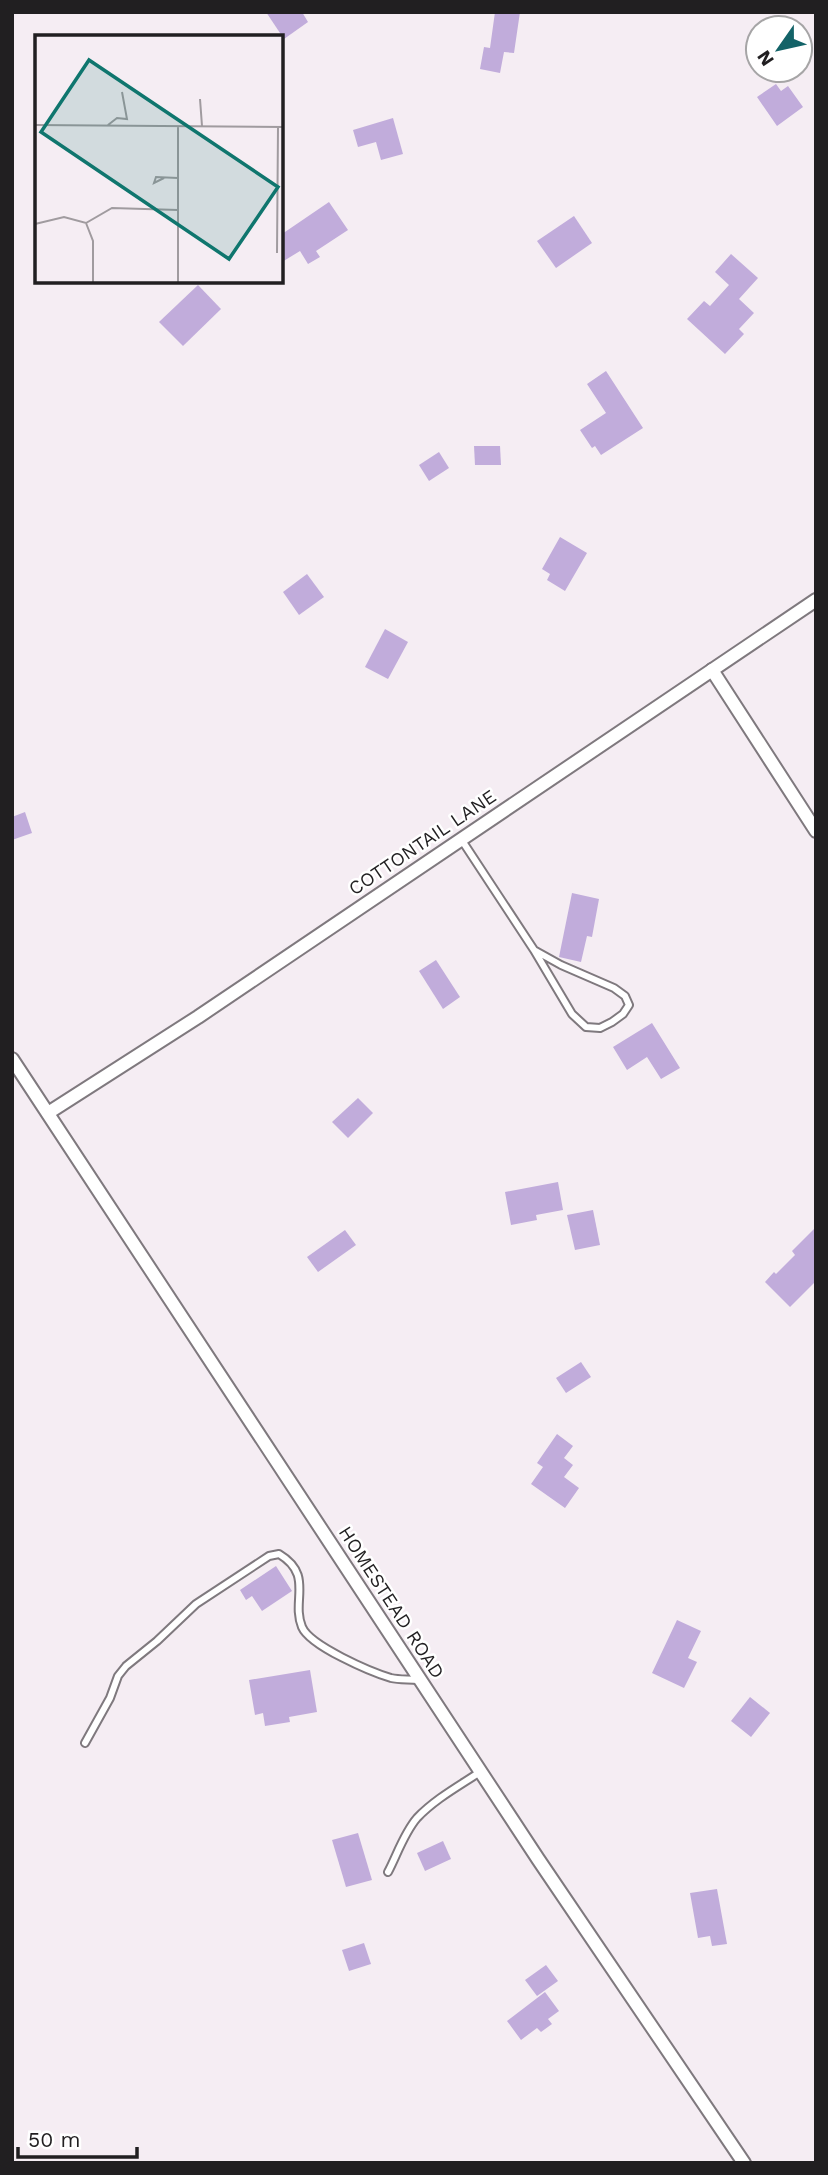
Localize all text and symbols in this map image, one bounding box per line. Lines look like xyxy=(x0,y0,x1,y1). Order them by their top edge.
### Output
north arrow xyxy=(744,14,814,84)
inset map xyxy=(35,35,284,284)
text: N xyxy=(752,46,779,70)
street label: COTTONTAIL LANE xyxy=(344,785,500,900)
street label: HOMESTEAD ROAD xyxy=(334,1522,449,1683)
scale bar xyxy=(18,2116,136,2160)
text: 50 m xyxy=(28,2127,80,2152)

